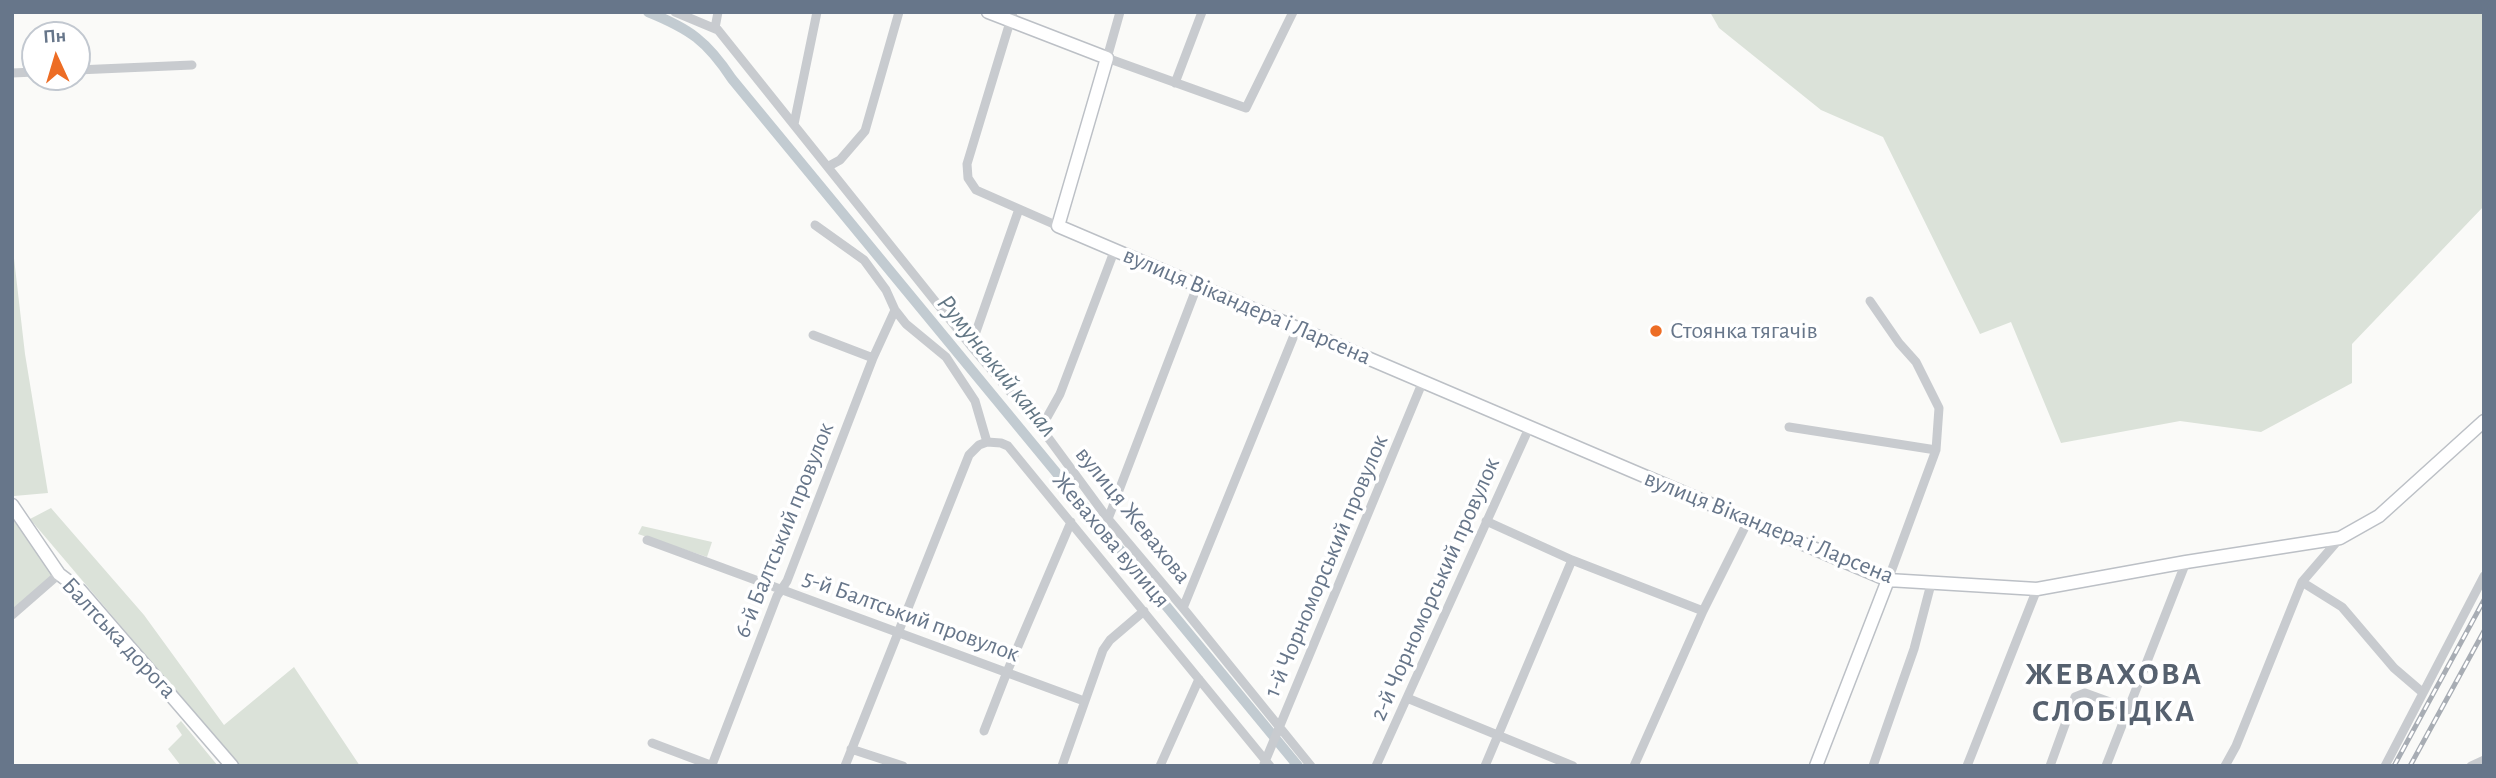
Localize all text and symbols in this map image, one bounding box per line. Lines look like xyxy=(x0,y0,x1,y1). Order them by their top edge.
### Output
north arrow xyxy=(21,21,91,91)
text: Пн xyxy=(42,26,67,47)
street label: вулиця Вікандера і Ларсена xyxy=(1119,241,1375,371)
water label: Румунський канал xyxy=(930,289,1064,443)
place label: Стоянка тягачів xyxy=(1670,317,1818,345)
marker: Стоянка тягачів xyxy=(1648,323,1664,339)
street label: 6-й Балтський провулок xyxy=(728,418,840,642)
street label: 1-й Чорноморський провулок xyxy=(1258,430,1394,702)
street label: вулиця Жевахова xyxy=(1069,441,1197,589)
street label: 2-й Чорноморський провулок xyxy=(1364,453,1506,725)
street label: вулиця Вікандера і Ларсена xyxy=(1640,464,1898,590)
street label: Жевахова вулиця xyxy=(1046,466,1176,614)
street label: 5-й Балтський провулок xyxy=(799,563,1023,669)
street label: Балтська дорога xyxy=(55,571,183,705)
district label: ЖЕВАХОВА СЛОБІДКА xyxy=(2026,655,2202,730)

